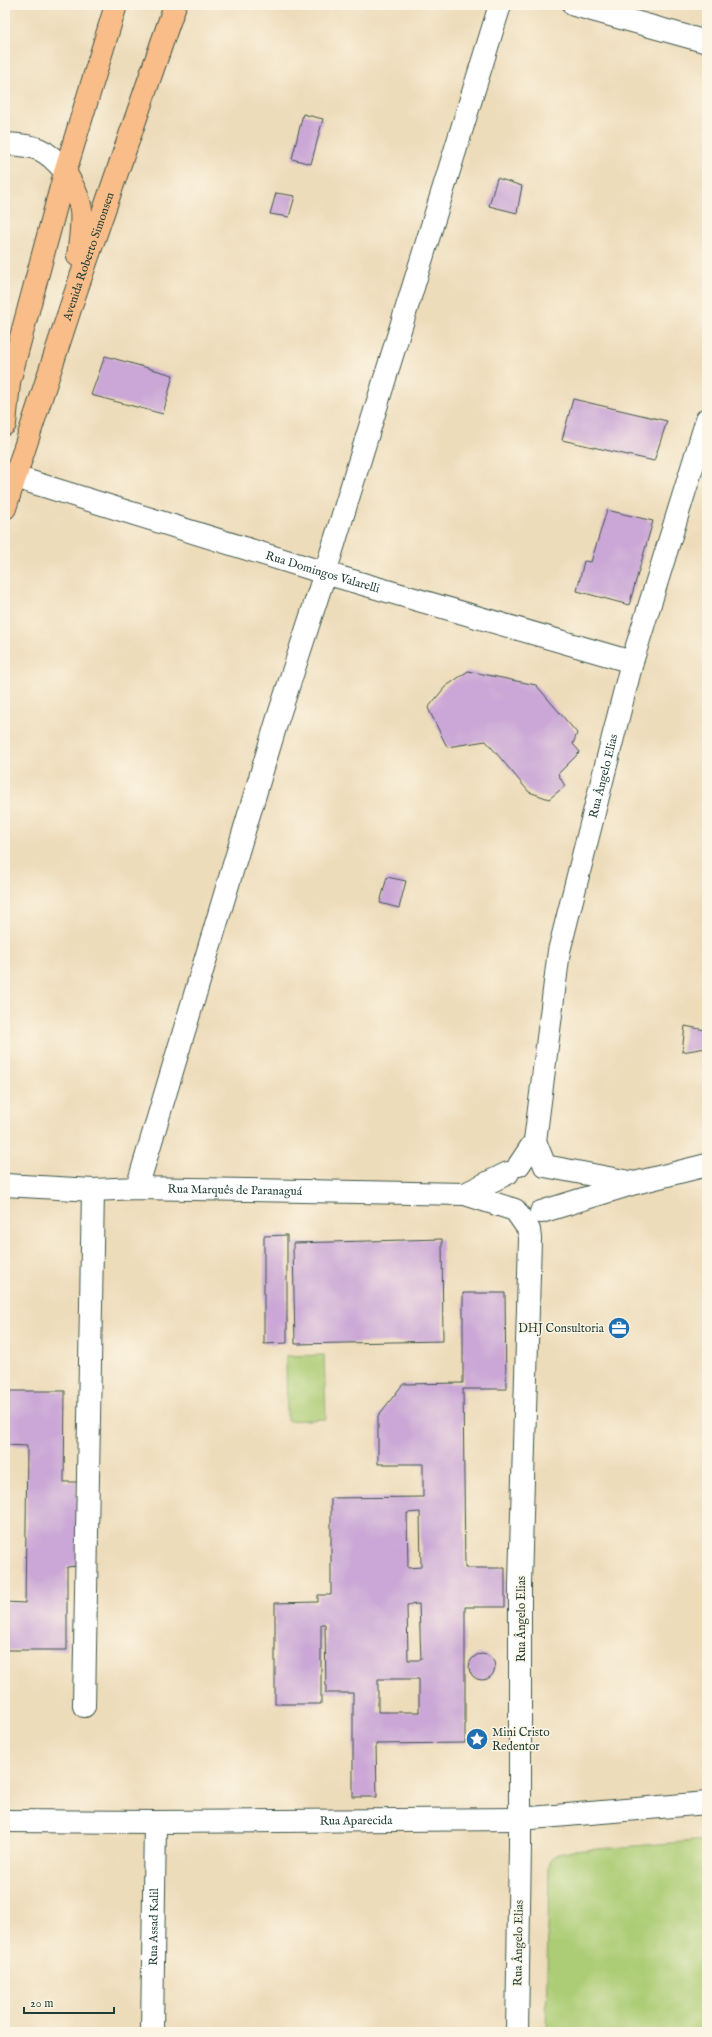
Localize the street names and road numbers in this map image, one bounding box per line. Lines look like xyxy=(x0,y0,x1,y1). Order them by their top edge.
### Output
street label: Avenida Roberto Simonsen xyxy=(59,190,118,324)
street label: Rua Domingos Valarelli xyxy=(264,548,381,596)
street label: Rua Ângelo Elias xyxy=(586,732,622,820)
street label: Rua Marquês de Paranaguá xyxy=(168,1182,303,1199)
street label: Rua Ângelo Elias xyxy=(513,1576,529,1662)
street label: Rua Aparecida xyxy=(320,1813,393,1829)
street label: Rua Assad Kalil xyxy=(146,1887,162,1966)
street label: Rua Ângelo Elias xyxy=(509,1900,527,1986)

